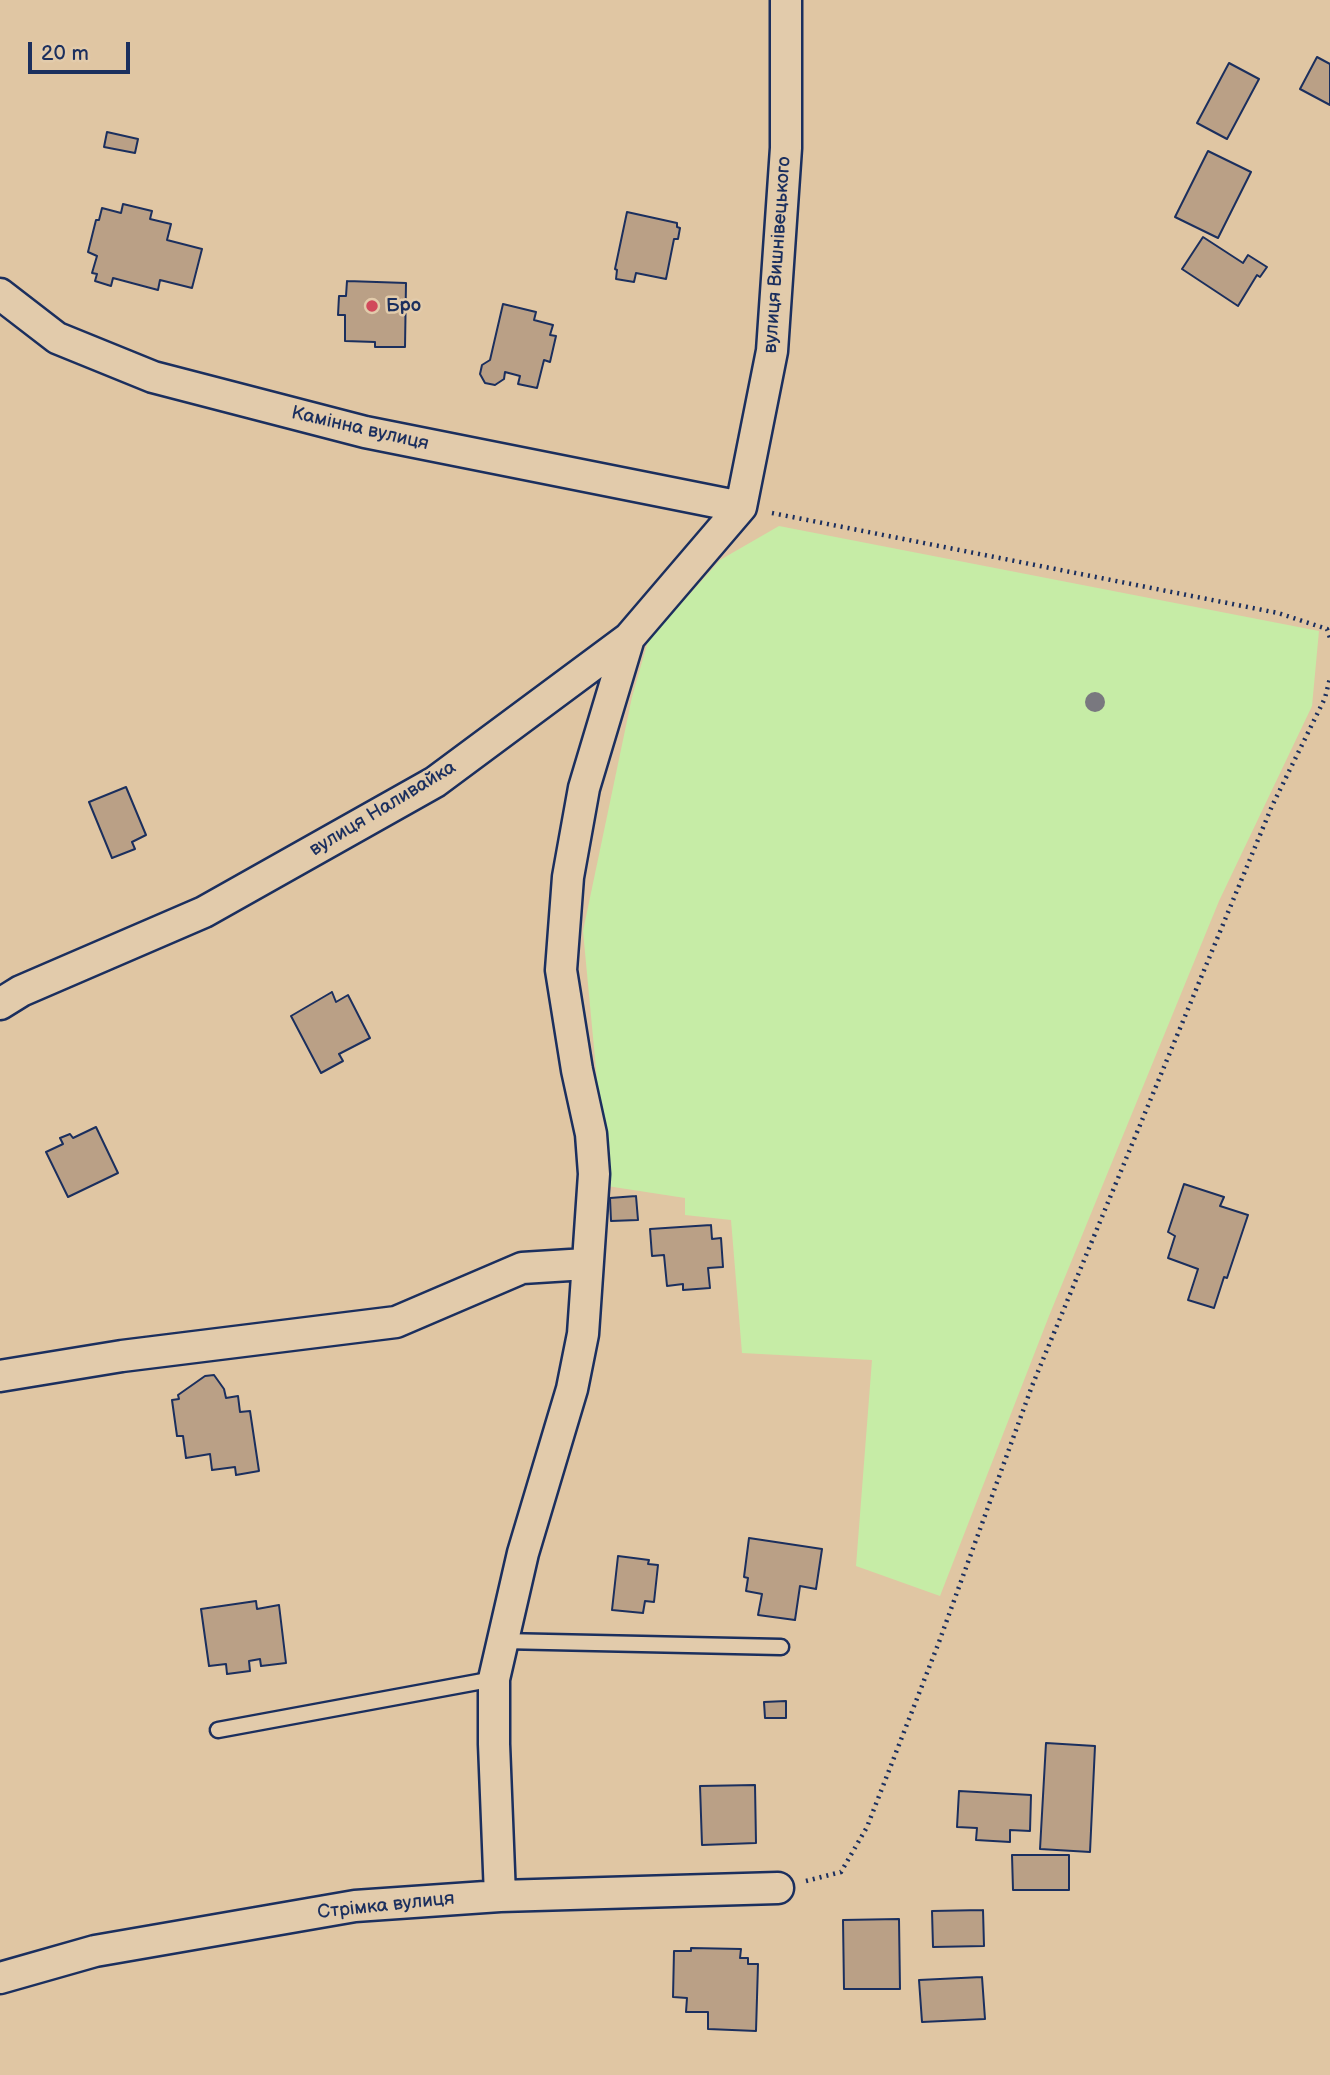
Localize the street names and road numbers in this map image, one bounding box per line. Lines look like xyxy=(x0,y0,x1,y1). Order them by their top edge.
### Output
street label: вулиця Вишнівецького xyxy=(760,156,796,354)
street label: Камінна вулиця xyxy=(289,402,431,456)
street label: вулиця Наливайка xyxy=(306,756,460,862)
street label: Стрімка вулиця xyxy=(316,1887,456,1925)

